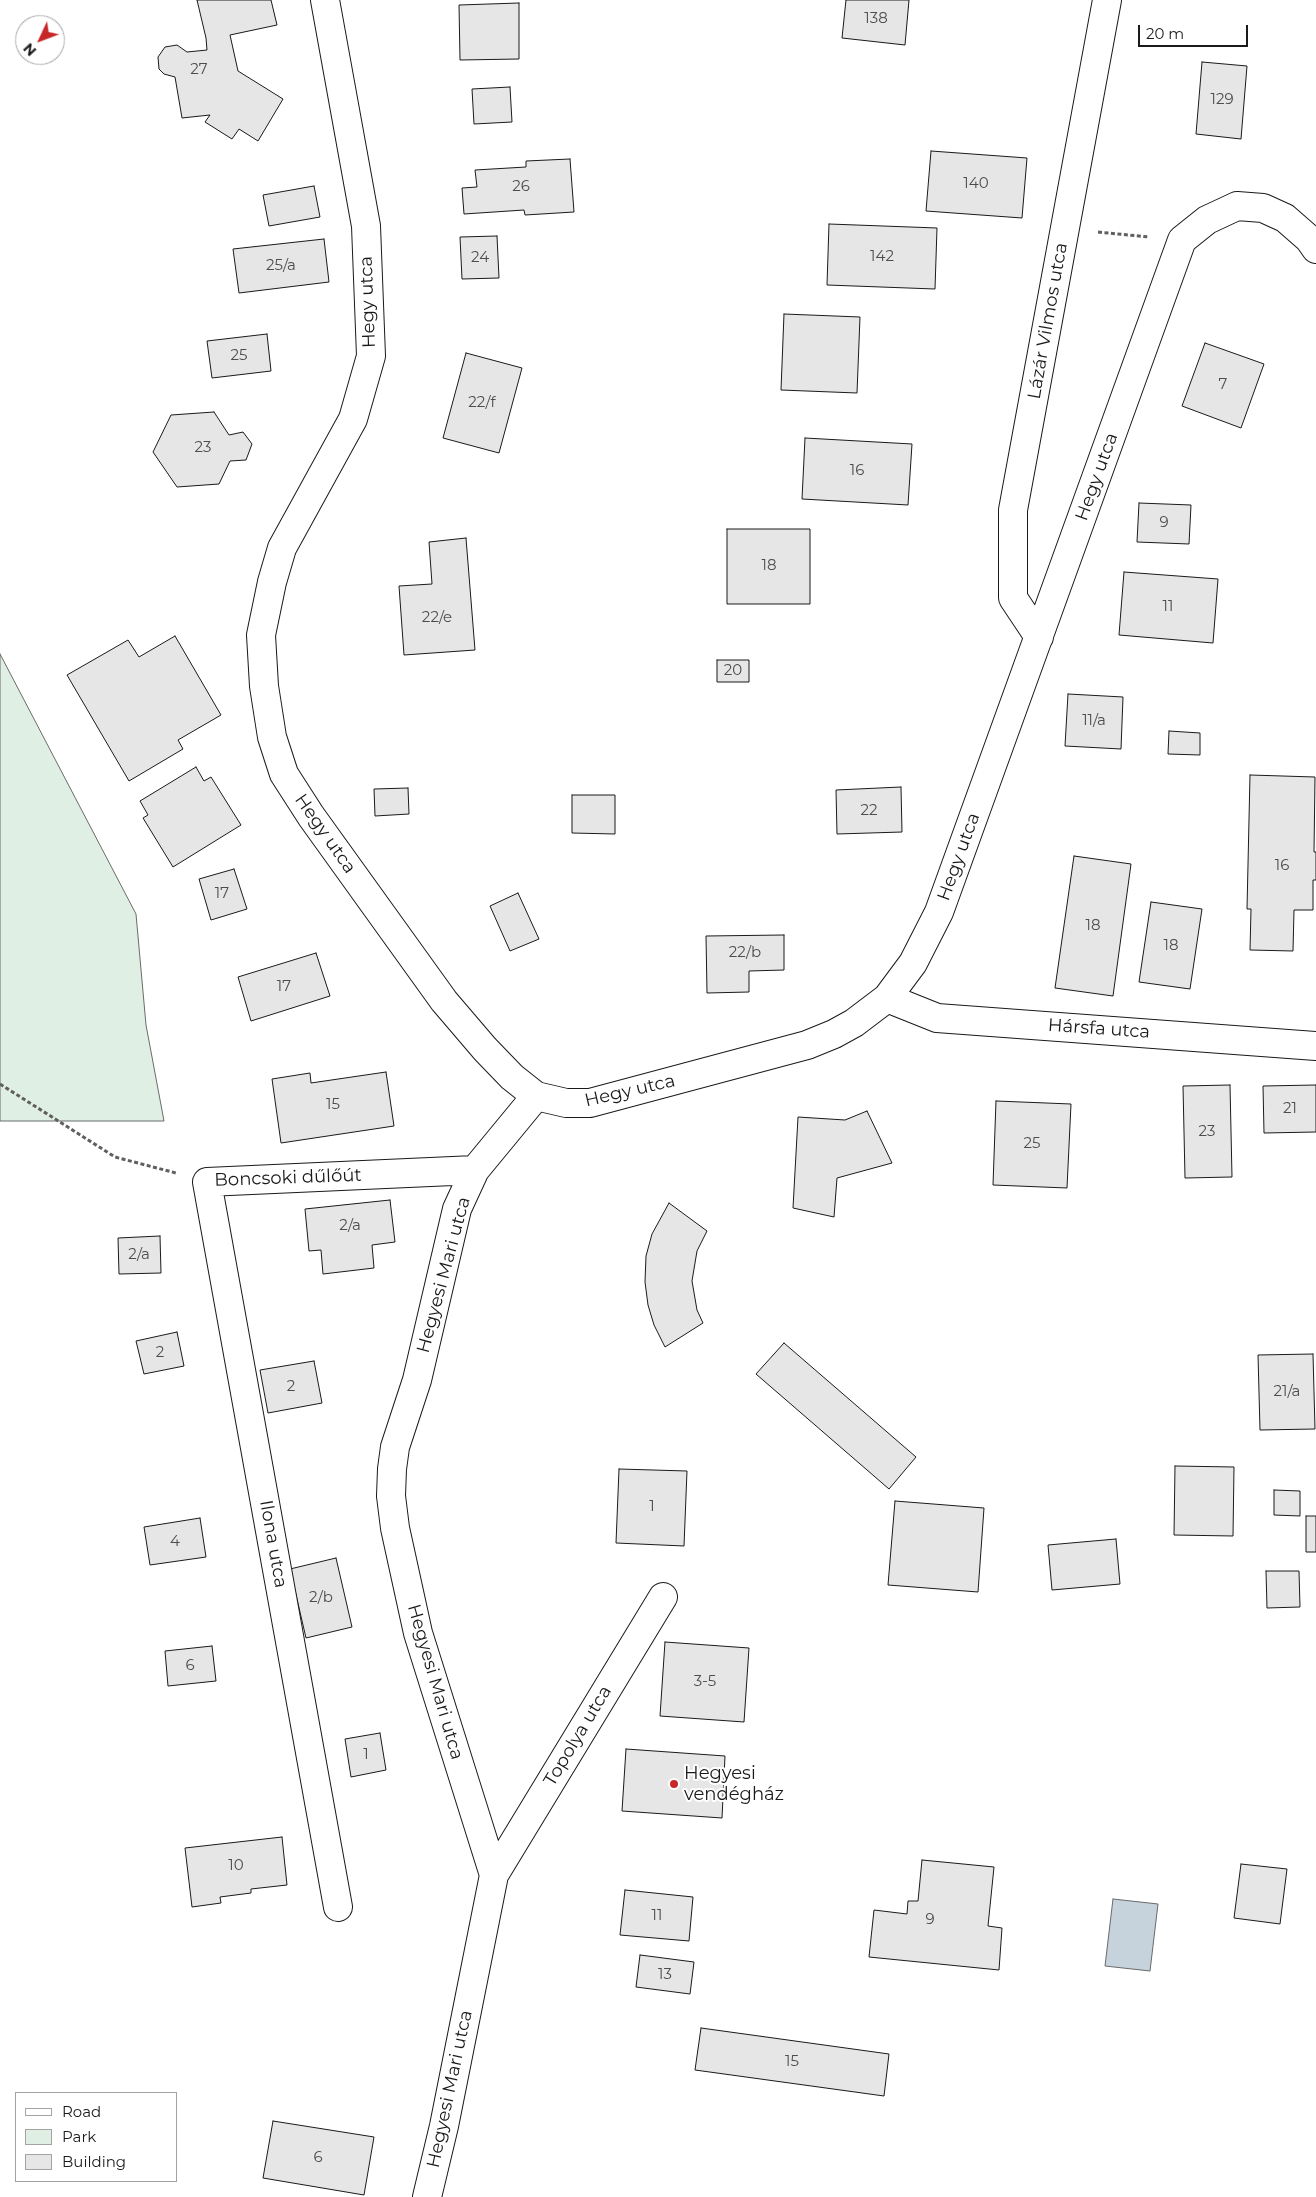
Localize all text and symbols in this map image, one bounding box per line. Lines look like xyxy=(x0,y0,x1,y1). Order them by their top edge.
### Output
house number: 138 xyxy=(864,10,888,28)
north arrow xyxy=(15,15,65,65)
scale bar xyxy=(1141,15,1251,47)
text: 20 m xyxy=(1146,24,1184,43)
text: N xyxy=(19,39,40,60)
house number: 27 xyxy=(190,61,208,79)
house number: 129 xyxy=(1210,91,1234,109)
house number: 140 xyxy=(963,175,989,193)
house number: 26 xyxy=(512,178,530,196)
street label: Lázár Vilmos utca xyxy=(1024,241,1072,401)
house number: 142 xyxy=(870,248,894,266)
house number: 24 xyxy=(471,249,489,267)
street label: Hegy utca xyxy=(356,256,380,348)
house number: 25/a xyxy=(266,257,296,275)
house number: 25 xyxy=(230,347,248,365)
house number: 7 xyxy=(1219,376,1227,394)
house number: 22/f xyxy=(468,394,496,412)
street label: Hegy utca xyxy=(1071,430,1123,524)
house number: 23 xyxy=(195,439,211,457)
house number: 16 xyxy=(850,462,864,480)
house number: 9 xyxy=(1159,514,1169,532)
house number: 18 xyxy=(762,557,776,575)
house number: 11 xyxy=(1163,598,1173,616)
house number: 22/e xyxy=(422,609,452,627)
house number: 20 xyxy=(724,662,742,680)
house number: 11/a xyxy=(1082,712,1106,730)
street label: Hegy utca xyxy=(290,790,360,878)
house number: 22 xyxy=(860,802,878,820)
street label: Hegy utca xyxy=(933,810,985,904)
house number: 16 xyxy=(1275,857,1289,875)
house number: 17 xyxy=(215,885,229,903)
house number: 18 xyxy=(1086,917,1100,935)
house number: 18 xyxy=(1164,937,1178,955)
house number: 22/b xyxy=(729,944,761,962)
house number: 17 xyxy=(277,978,291,996)
street label: Hársfa utca xyxy=(1047,1015,1151,1043)
street label: Hegy utca xyxy=(583,1070,677,1112)
house number: 15 xyxy=(326,1096,340,1114)
house number: 21 xyxy=(1283,1100,1297,1118)
house number: 23 xyxy=(1199,1123,1215,1141)
house number: 25 xyxy=(1023,1135,1041,1153)
street label: Boncsoki dűlőút xyxy=(214,1165,362,1191)
street label: Hegyesi Mari utca xyxy=(413,1195,475,1355)
house number: 2/a xyxy=(339,1217,361,1235)
house number: 2/a xyxy=(128,1246,150,1264)
house number: 2 xyxy=(156,1344,164,1362)
house number: 2 xyxy=(287,1378,295,1396)
house number: 21/a xyxy=(1274,1383,1300,1401)
street label: Ilona utca xyxy=(255,1498,291,1590)
house number: 1 xyxy=(649,1498,655,1516)
house number: 4 xyxy=(170,1533,180,1551)
house number: 2/b xyxy=(309,1589,333,1607)
street label: Hegyesi Mari utca xyxy=(402,1602,468,1762)
house number: 6 xyxy=(185,1657,195,1675)
house number: 3-5 xyxy=(694,1673,716,1691)
street label: Topolya utca xyxy=(540,1682,616,1790)
house number: 1 xyxy=(363,1746,369,1764)
place label: Hegyesi vendégház xyxy=(684,1763,784,1806)
marker: Hegyesi vendégház xyxy=(668,1778,680,1790)
house number: 10 xyxy=(228,1857,244,1875)
house number: 11 xyxy=(652,1907,662,1925)
house number: 9 xyxy=(925,1911,935,1929)
house number: 13 xyxy=(658,1966,672,1984)
street label: Hegyesi Mari utca xyxy=(423,2008,477,2170)
house number: 15 xyxy=(785,2053,799,2071)
legend xyxy=(15,2092,178,2182)
text: Road xyxy=(62,2102,101,2121)
text: Park xyxy=(62,2127,96,2146)
house number: 6 xyxy=(313,2149,323,2167)
text: Building xyxy=(62,2152,126,2171)

